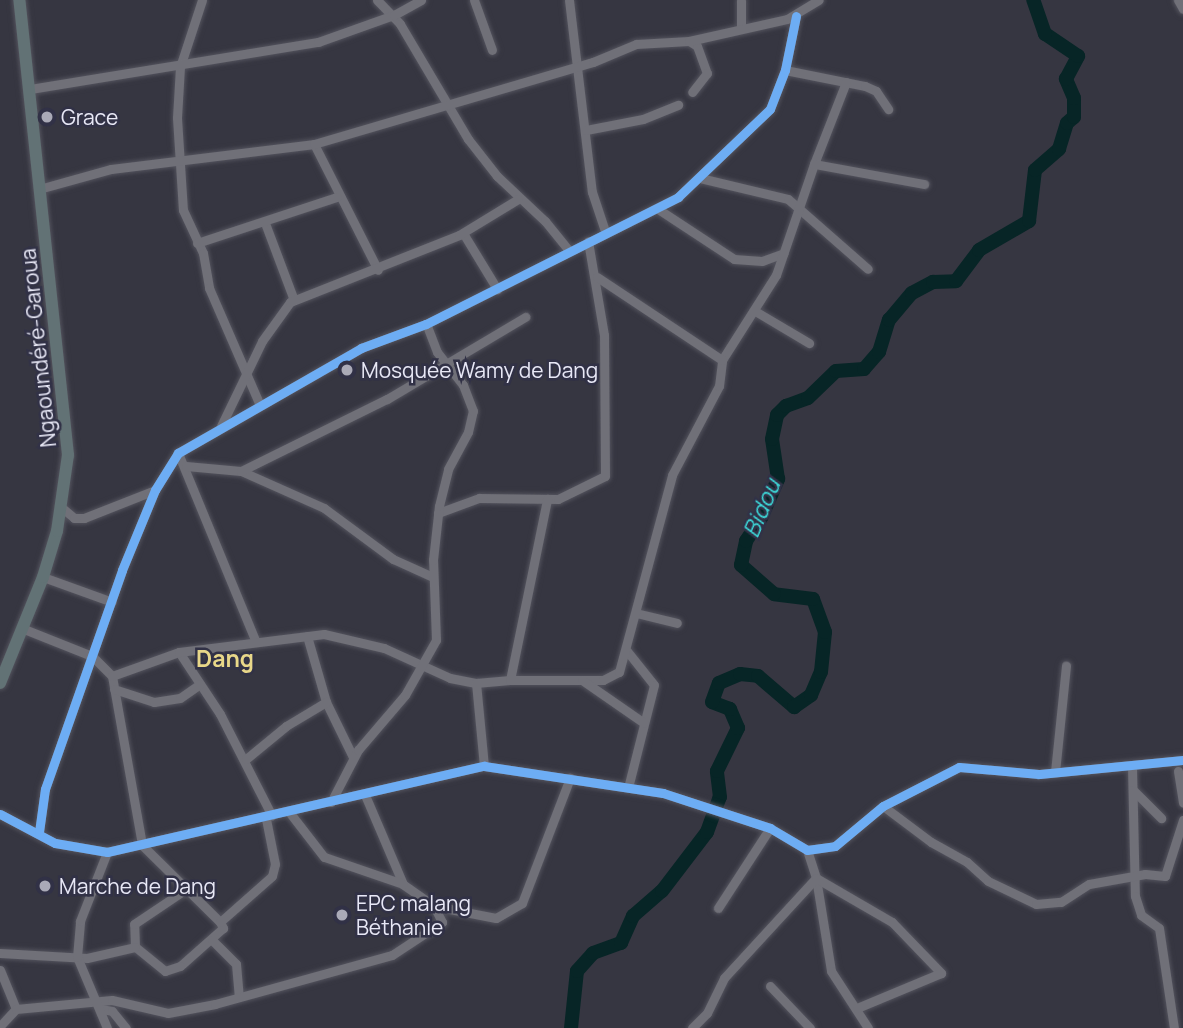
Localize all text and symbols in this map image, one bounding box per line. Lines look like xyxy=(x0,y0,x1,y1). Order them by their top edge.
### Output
place label: Grace xyxy=(61,104,118,130)
marker: Grace xyxy=(39,109,55,125)
street label: Ngaoundéré-Garoua xyxy=(15,247,61,449)
place label: Mosquée Wamy de Dang xyxy=(361,357,598,383)
marker: Mosquée Wamy de Dang xyxy=(339,362,355,378)
water label: Bidou xyxy=(737,475,785,541)
district label: Dang xyxy=(196,644,254,672)
place label: Marche de Dang xyxy=(59,873,216,899)
marker: Marche de Dang xyxy=(37,878,53,894)
place label: EPC malang Béthanie xyxy=(356,890,471,940)
marker: EPC malang Béthanie xyxy=(334,907,350,923)

